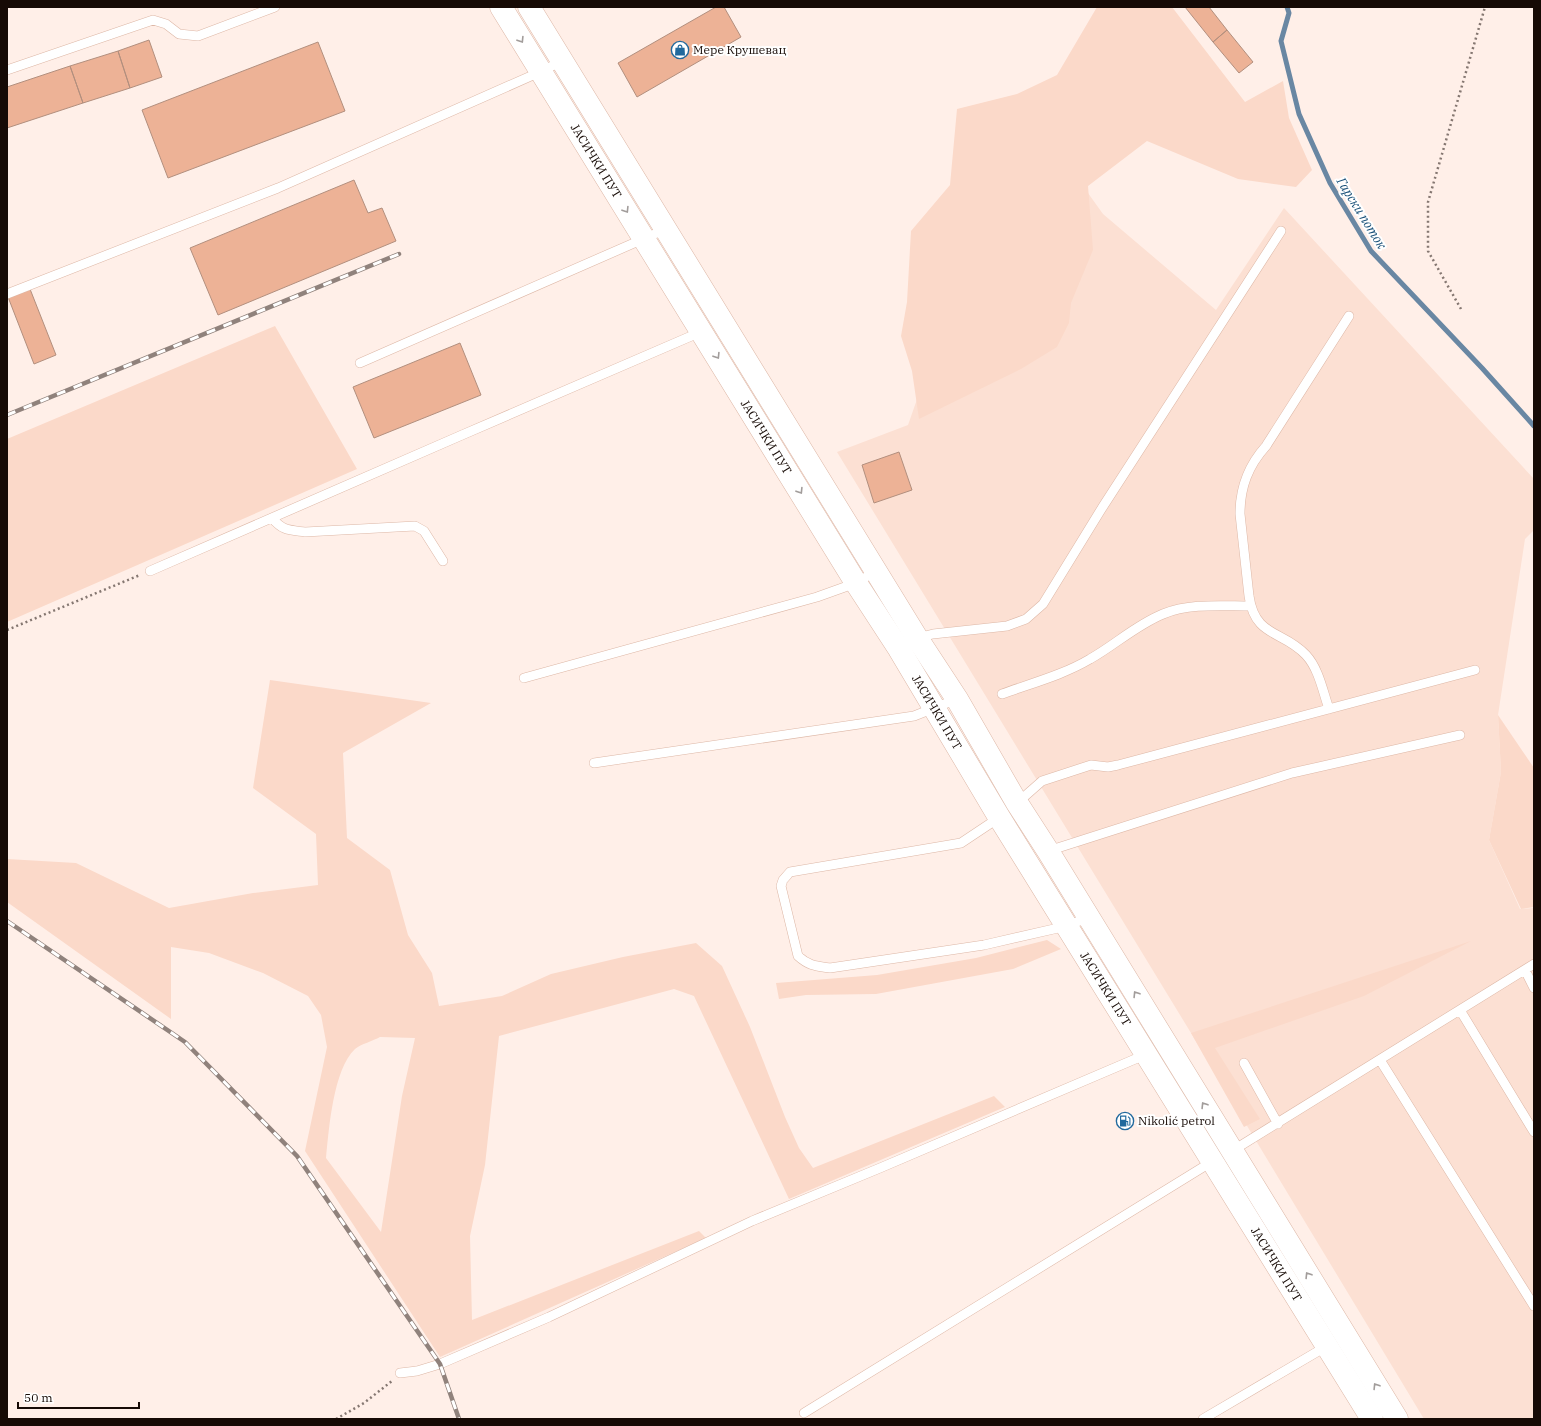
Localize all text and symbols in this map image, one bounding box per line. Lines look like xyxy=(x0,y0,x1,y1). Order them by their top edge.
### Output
one-way arrow xyxy=(516,36,524,43)
shop icon: Мере Крушевац xyxy=(670,40,690,60)
place label: Мере Крушевац xyxy=(693,42,787,57)
street label: ЈАСИЧКИ ПУТ xyxy=(568,121,625,201)
water label: Гарски поток xyxy=(1332,173,1391,253)
one-way arrow xyxy=(622,206,629,213)
one-way arrow xyxy=(713,352,720,359)
street label: ЈАСИЧКИ ПУТ xyxy=(738,397,795,477)
one-way arrow xyxy=(795,487,803,494)
street label: ЈАСИЧКИ ПУТ xyxy=(909,672,965,752)
street label: ЈАСИЧКИ ПУТ xyxy=(1077,949,1135,1029)
one-way arrow xyxy=(1133,991,1140,998)
one-way arrow xyxy=(1201,1102,1208,1109)
fuel station icon: Nikolić petrol xyxy=(1115,1111,1135,1131)
place label: Nikolić petrol xyxy=(1138,1113,1215,1128)
street label: ЈАСИЧКИ ПУТ xyxy=(1248,1224,1305,1304)
one-way arrow xyxy=(1306,1272,1313,1279)
one-way arrow xyxy=(1374,1383,1381,1390)
scale bar xyxy=(18,1384,139,1410)
text: 50 m xyxy=(24,1390,53,1405)

